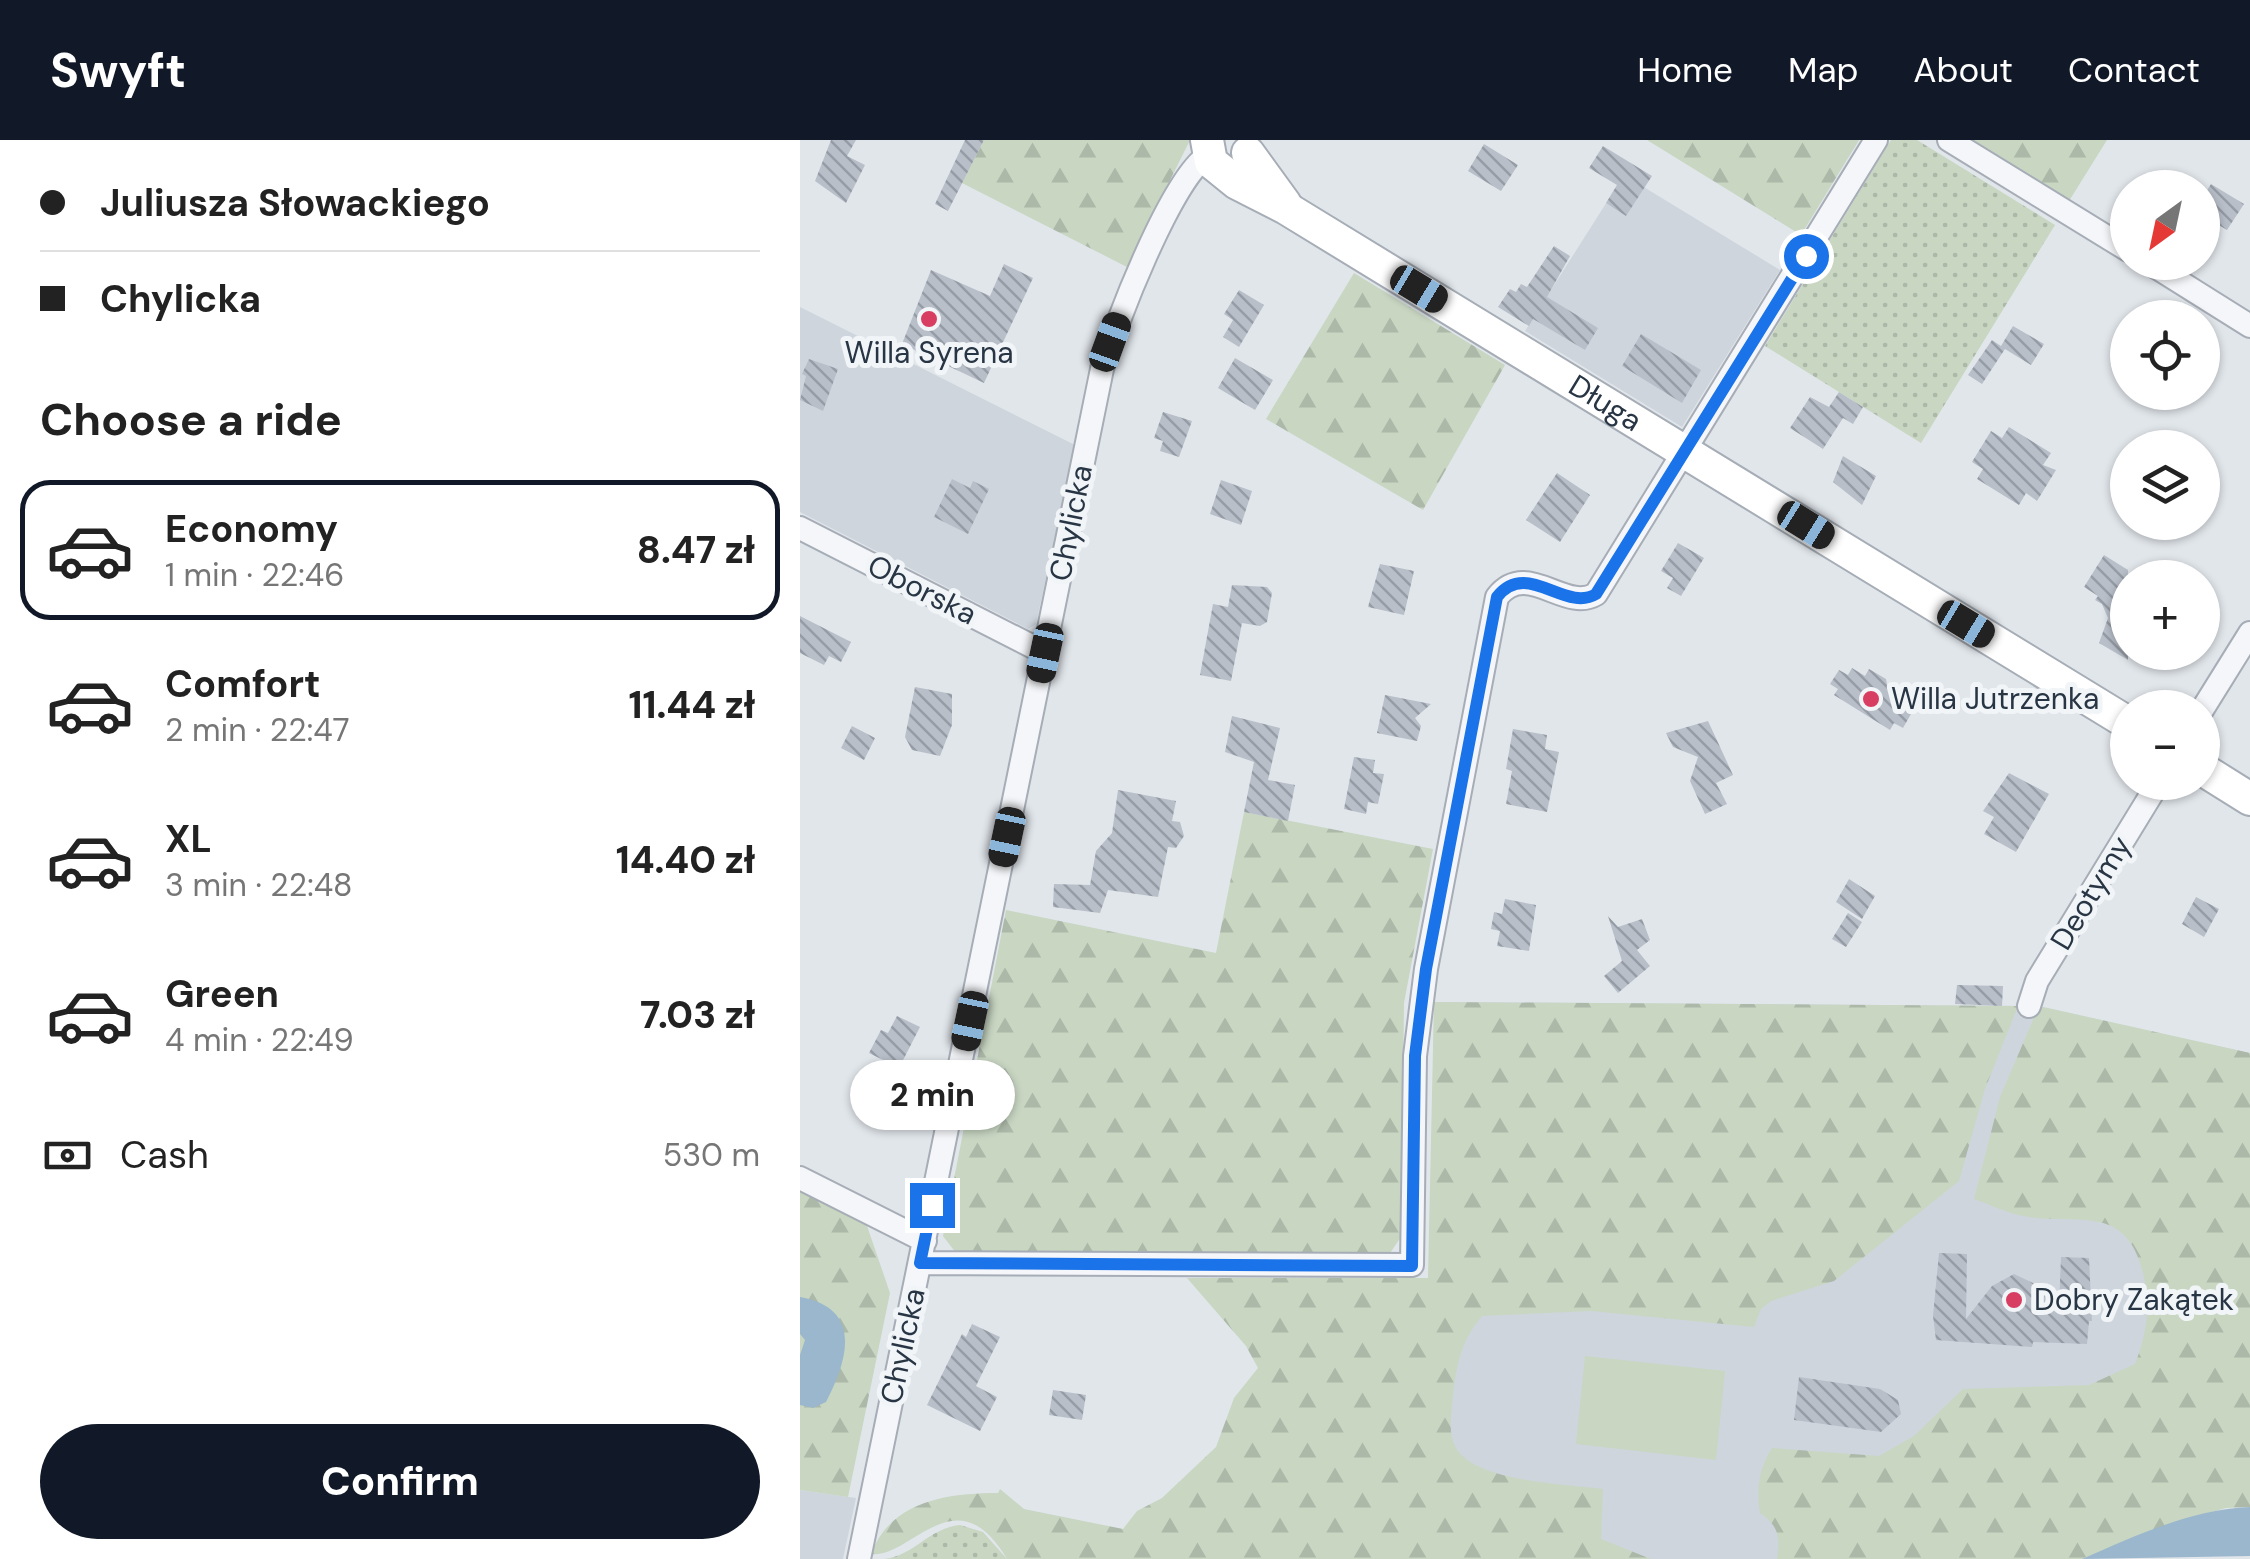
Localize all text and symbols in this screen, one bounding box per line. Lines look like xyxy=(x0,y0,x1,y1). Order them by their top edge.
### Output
text: Swyft xyxy=(50,39,186,102)
text: Home xyxy=(1637,47,1733,93)
text: Map xyxy=(1788,47,1858,93)
text: About xyxy=(1913,47,2013,93)
text: Contact xyxy=(2068,47,2200,93)
north arrow xyxy=(2110,170,2220,280)
map controls xyxy=(2110,170,2220,800)
text: Juliusza Słowackiego xyxy=(100,178,490,228)
route start xyxy=(1784,234,1829,279)
car xyxy=(1386,261,1452,317)
text: Chylicka xyxy=(100,274,261,324)
button: locate xyxy=(2110,300,2220,410)
marker: Willa Syrena xyxy=(918,308,940,330)
car xyxy=(1086,309,1134,375)
place label: Willa Syrena xyxy=(844,333,1014,372)
street label: Długa xyxy=(1562,366,1649,440)
text: Choose a ride xyxy=(40,390,342,449)
button: layers xyxy=(2110,430,2220,540)
street label: Chylicka xyxy=(1040,462,1101,584)
car xyxy=(1773,496,1839,554)
text: Economy xyxy=(165,504,338,554)
icon: car xyxy=(45,505,135,595)
text: 8.47 zł xyxy=(637,525,755,575)
street label: Oborska xyxy=(861,546,983,634)
text: 1 min · 22:46 xyxy=(165,554,344,596)
button: + xyxy=(2110,560,2220,670)
car xyxy=(1933,596,1999,652)
car xyxy=(1024,621,1066,685)
text: Comfort xyxy=(165,659,321,709)
icon: car xyxy=(45,660,135,750)
place label: Willa Jutrzenka xyxy=(1891,679,2099,718)
text: 11.44 zł xyxy=(628,680,755,730)
marker: Willa Jutrzenka xyxy=(1860,688,1882,710)
button: − xyxy=(2110,690,2220,800)
text: 2 min · 22:47 xyxy=(165,709,350,751)
car xyxy=(986,805,1028,869)
text: XL xyxy=(165,814,212,864)
icon: car xyxy=(45,815,135,905)
street label: Deotymy xyxy=(2041,828,2140,957)
text: 14.40 zł xyxy=(616,835,755,885)
text: 3 min · 22:48 xyxy=(165,864,353,906)
text: Green xyxy=(165,969,279,1019)
icon: car xyxy=(45,970,135,1060)
car xyxy=(949,989,991,1053)
text: 7.03 zł xyxy=(640,990,755,1040)
text: 4 min · 22:49 xyxy=(165,1019,354,1061)
callout: 2 min xyxy=(849,1060,1014,1130)
text: 2 min xyxy=(890,1074,975,1116)
icon: cash xyxy=(40,1128,95,1183)
text: Cash xyxy=(120,1130,209,1180)
text: 530 m xyxy=(663,1134,760,1176)
route end xyxy=(910,1183,955,1228)
place label: Dobry Zakątek xyxy=(2034,1280,2234,1319)
street label: Chylicka xyxy=(871,1284,934,1407)
marker: Dobry Zakątek xyxy=(2003,1289,2025,1311)
button: Confirm xyxy=(40,1424,760,1539)

